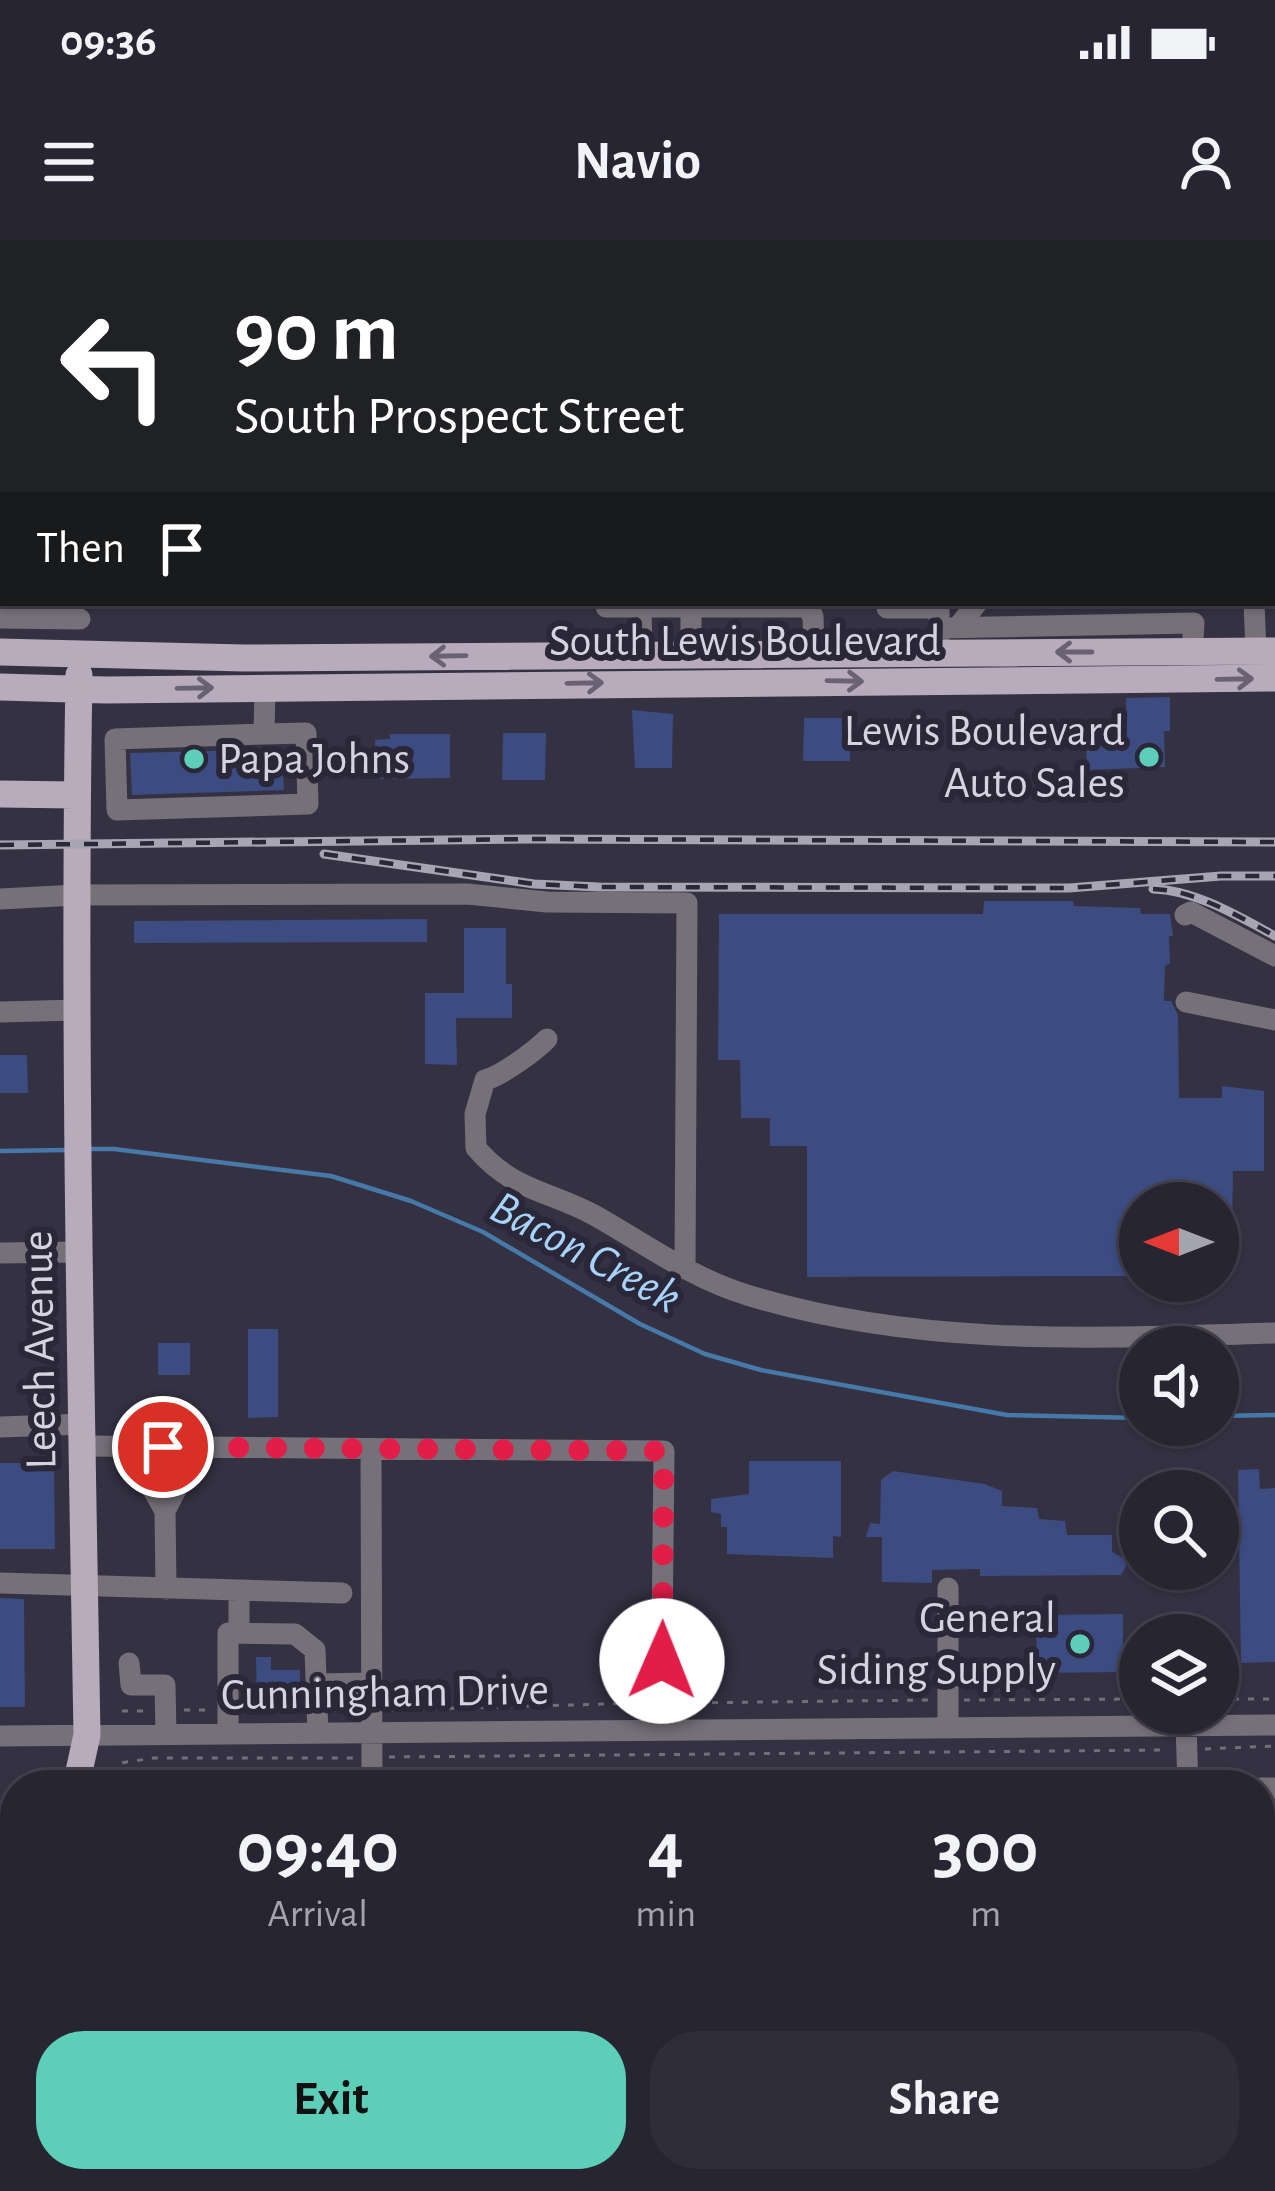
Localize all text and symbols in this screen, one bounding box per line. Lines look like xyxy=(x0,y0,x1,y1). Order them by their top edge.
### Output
text: 09:36 xyxy=(60,19,157,64)
icon: menu xyxy=(36,129,102,195)
icon: person xyxy=(1173,129,1239,195)
text: Navio xyxy=(574,135,701,189)
icon: left xyxy=(36,288,192,444)
text: 90 m xyxy=(234,292,399,376)
text: South Prospect Street xyxy=(234,390,684,444)
icon: arrive xyxy=(149,516,215,582)
text: Then xyxy=(36,526,125,571)
street label: South Lewis Boulevard xyxy=(549,619,941,664)
one-way arrow xyxy=(1055,641,1094,663)
one-way arrow xyxy=(429,644,468,667)
one-way arrow xyxy=(1215,667,1254,690)
one-way arrow xyxy=(825,670,864,692)
one-way arrow xyxy=(565,672,604,694)
one-way arrow xyxy=(175,677,214,700)
place label: Lewis Boulevard Auto Sales xyxy=(844,709,1125,806)
place label: Papa Johns xyxy=(218,737,410,782)
marker: Lewis Boulevard Auto Sales xyxy=(1136,744,1162,770)
marker: Papa Johns xyxy=(181,746,207,772)
north arrow xyxy=(1119,1182,1239,1302)
map controls xyxy=(1119,1182,1239,1734)
water label: Bacon Creek xyxy=(482,1183,688,1323)
street label: Leech Avenue xyxy=(15,1230,65,1470)
button: sound xyxy=(1119,1326,1239,1446)
pin xyxy=(112,1396,214,1498)
icon: arrive xyxy=(130,1414,196,1480)
button: search xyxy=(1119,1470,1239,1590)
place label: General Siding Supply xyxy=(817,1596,1056,1693)
position arrow xyxy=(599,1598,725,1724)
button: layers xyxy=(1119,1614,1239,1734)
marker: General Siding Supply xyxy=(1067,1631,1093,1657)
street label: Cunningham Drive xyxy=(221,1668,549,1718)
text: 09:40 xyxy=(236,1813,399,1885)
text: 4 xyxy=(648,1813,684,1885)
text: 300 xyxy=(933,1813,1039,1885)
text: Arrival xyxy=(268,1895,368,1934)
text: min xyxy=(635,1895,696,1934)
text: m xyxy=(970,1895,1001,1934)
button: Exit xyxy=(36,2031,626,2169)
button: Share xyxy=(650,2031,1239,2169)

